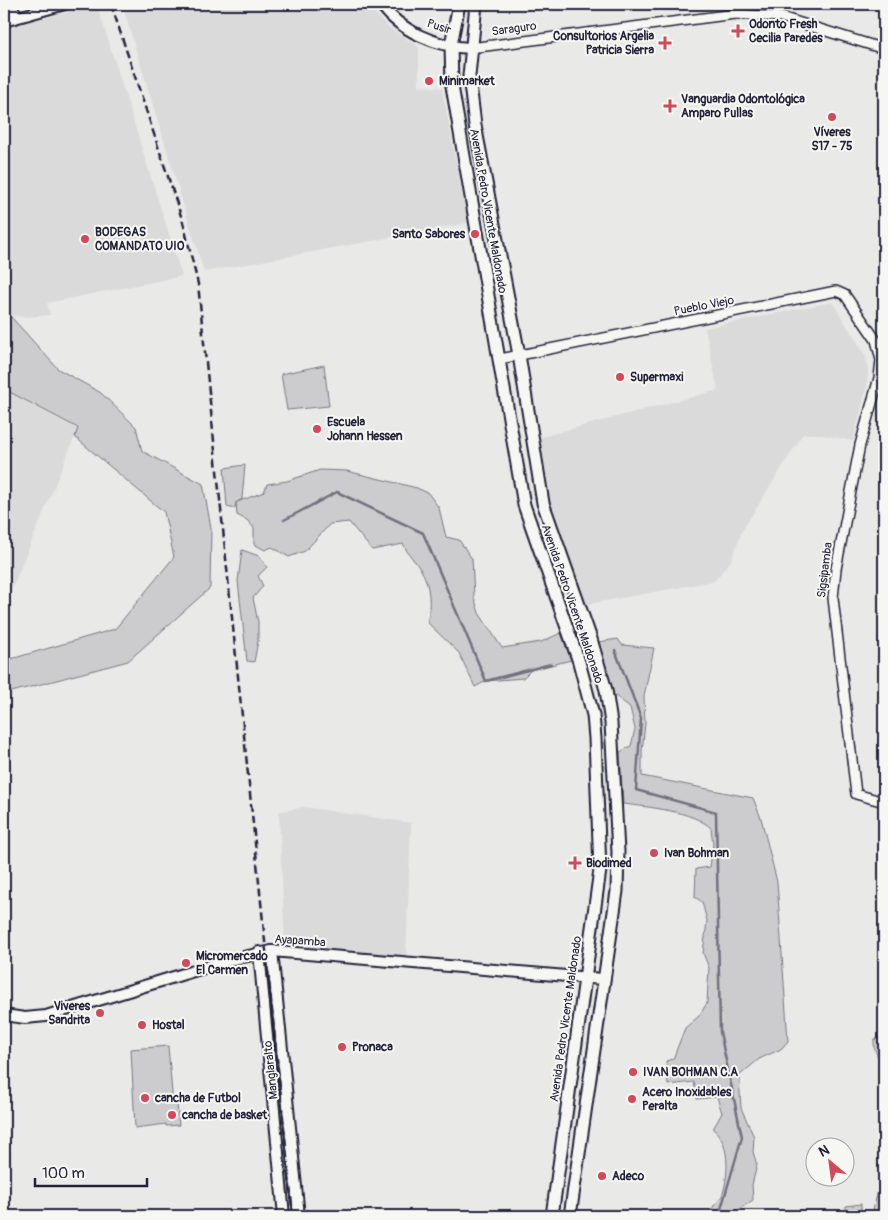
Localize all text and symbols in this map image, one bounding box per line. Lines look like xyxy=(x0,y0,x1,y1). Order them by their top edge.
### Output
street label: Pusir xyxy=(425,16,454,38)
place label: Odonto Fresh Cecilia Paredes xyxy=(749,17,823,46)
street label: Saraguro xyxy=(491,18,538,40)
marker: Odonto Fresh Cecilia Paredes xyxy=(731,24,745,38)
place label: Consultorios Argelia Patricia Sierra xyxy=(553,29,654,58)
marker: Consultorios Argelia Patricia Sierra xyxy=(658,36,672,50)
place label: Minimarket xyxy=(439,74,496,89)
marker: Minimarket xyxy=(423,75,435,87)
place label: Vanguardia Odontológica Amparo Pullas xyxy=(681,92,805,121)
marker: Vanguardia Odontológica Amparo Pullas xyxy=(663,99,677,113)
marker: Víveres S17 - 75 xyxy=(826,111,838,123)
place label: Víveres S17 - 75 xyxy=(811,125,853,154)
street label: Avenida Pedro Vicente Maldonado xyxy=(466,127,510,295)
place label: BODEGAS COMANDATO UIO xyxy=(95,225,185,254)
place label: Santo Sabores xyxy=(392,227,466,242)
marker: Santo Sabores xyxy=(469,228,481,240)
marker: BODEGAS COMANDATO UIO xyxy=(79,233,91,245)
street label: Pueblo Viejo xyxy=(673,293,736,319)
place label: Supermaxi xyxy=(630,370,683,385)
marker: Supermaxi xyxy=(614,371,626,383)
place label: Escuela Johann Hessen xyxy=(327,415,403,444)
marker: Escuela Johann Hessen xyxy=(311,423,323,435)
street label: Avenida Pedro Vicente Maldonado xyxy=(538,522,606,686)
street label: Sigsipamba xyxy=(814,541,836,599)
place label: Ivan Bohman xyxy=(664,846,729,861)
marker: Ivan Bohman xyxy=(648,847,660,859)
marker: Biodimed xyxy=(568,856,582,870)
place label: Biodimed xyxy=(586,856,632,871)
street label: Ayapamba xyxy=(274,932,327,950)
street label: Avenida Pedro Vicente Maldonado xyxy=(547,935,585,1103)
place label: Micromercado El Carmen xyxy=(196,949,268,978)
marker: Micromercado El Carmen xyxy=(180,957,192,969)
place label: Viveres Sandrita xyxy=(48,999,91,1028)
marker: Viveres Sandrita xyxy=(94,1007,106,1019)
place label: Hostal xyxy=(152,1018,185,1033)
marker: Hostal xyxy=(136,1019,148,1031)
street label: Manglaralto xyxy=(260,1039,282,1100)
place label: Pronaca xyxy=(352,1040,393,1055)
marker: Pronaca xyxy=(336,1041,348,1053)
place label: IVAN BOHMAN C.A xyxy=(643,1065,738,1080)
marker: IVAN BOHMAN C.A xyxy=(627,1066,639,1078)
place label: Acero Inoxidables Peralta xyxy=(642,1085,732,1114)
place label: cancha de Futbol xyxy=(154,1091,241,1106)
marker: cancha de Futbol xyxy=(139,1092,151,1104)
marker: Acero Inoxidables Peralta xyxy=(626,1093,638,1105)
place label: cancha de basket xyxy=(181,1108,268,1123)
marker: cancha de basket xyxy=(166,1109,178,1121)
north arrow xyxy=(806,1138,856,1188)
text: N xyxy=(816,1141,832,1161)
scale bar xyxy=(35,1155,148,1187)
text: 100 m xyxy=(42,1164,85,1183)
place label: Adeco xyxy=(612,1169,645,1184)
marker: Adeco xyxy=(596,1170,608,1182)

